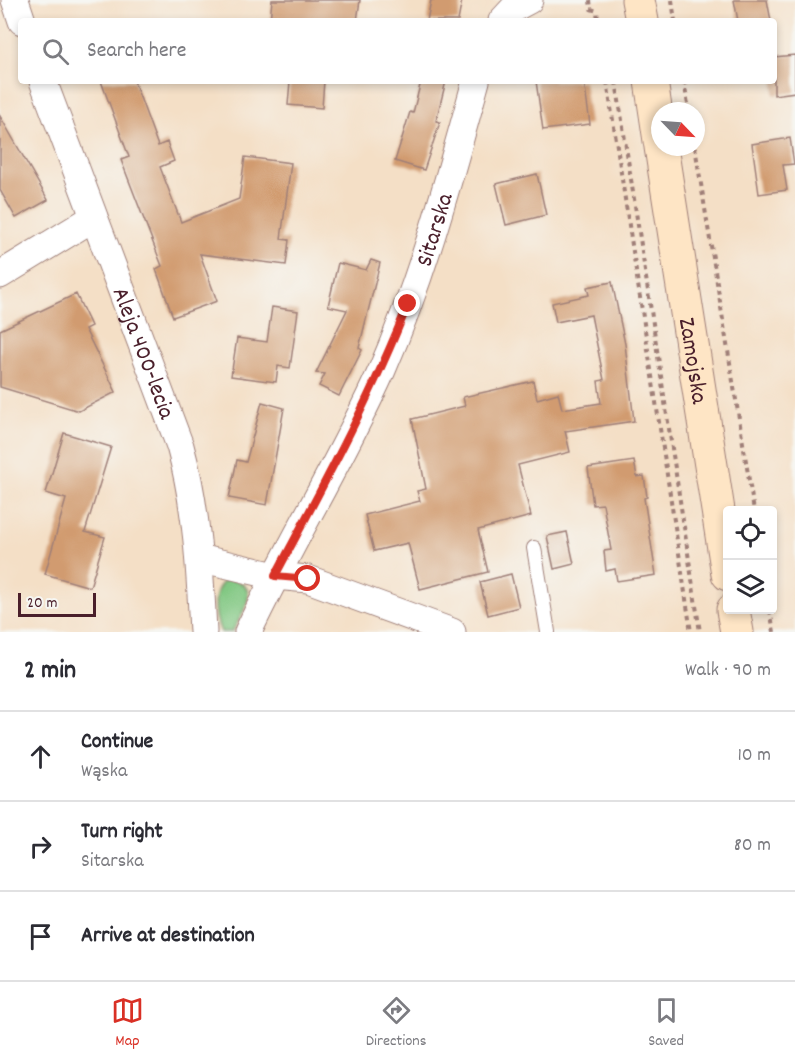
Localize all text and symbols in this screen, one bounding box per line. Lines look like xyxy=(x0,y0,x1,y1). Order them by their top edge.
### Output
search box xyxy=(18,18,777,84)
icon: search xyxy=(39,35,72,68)
text: Search here xyxy=(87,36,186,67)
north arrow xyxy=(651,102,705,156)
street label: Sitarska xyxy=(409,189,464,272)
street label: Aleja 400-lecia xyxy=(102,283,183,425)
route end xyxy=(394,290,420,316)
street label: Zamojska xyxy=(668,315,715,407)
map controls xyxy=(723,506,777,614)
button: locate xyxy=(723,506,777,560)
button: layers xyxy=(723,560,777,614)
route start xyxy=(294,565,320,591)
scale bar xyxy=(18,590,96,618)
text: 20 m xyxy=(27,592,57,615)
text: 2 min xyxy=(24,653,76,690)
text: Walk · 90 m xyxy=(685,657,771,685)
text: Continue xyxy=(81,727,153,758)
icon: ahead xyxy=(24,740,57,773)
text: 10 m xyxy=(737,742,771,770)
text: Wąska xyxy=(81,758,127,786)
text: Turn right xyxy=(81,817,163,848)
icon: right xyxy=(24,830,57,863)
text: 80 m xyxy=(734,832,771,860)
text: Sitarska xyxy=(81,848,144,876)
icon: arrive xyxy=(24,920,57,953)
text: Arrive at destination xyxy=(81,921,255,952)
tab: Map xyxy=(111,994,144,1053)
tab: Directions xyxy=(366,994,426,1053)
tab: Saved xyxy=(648,994,684,1053)

